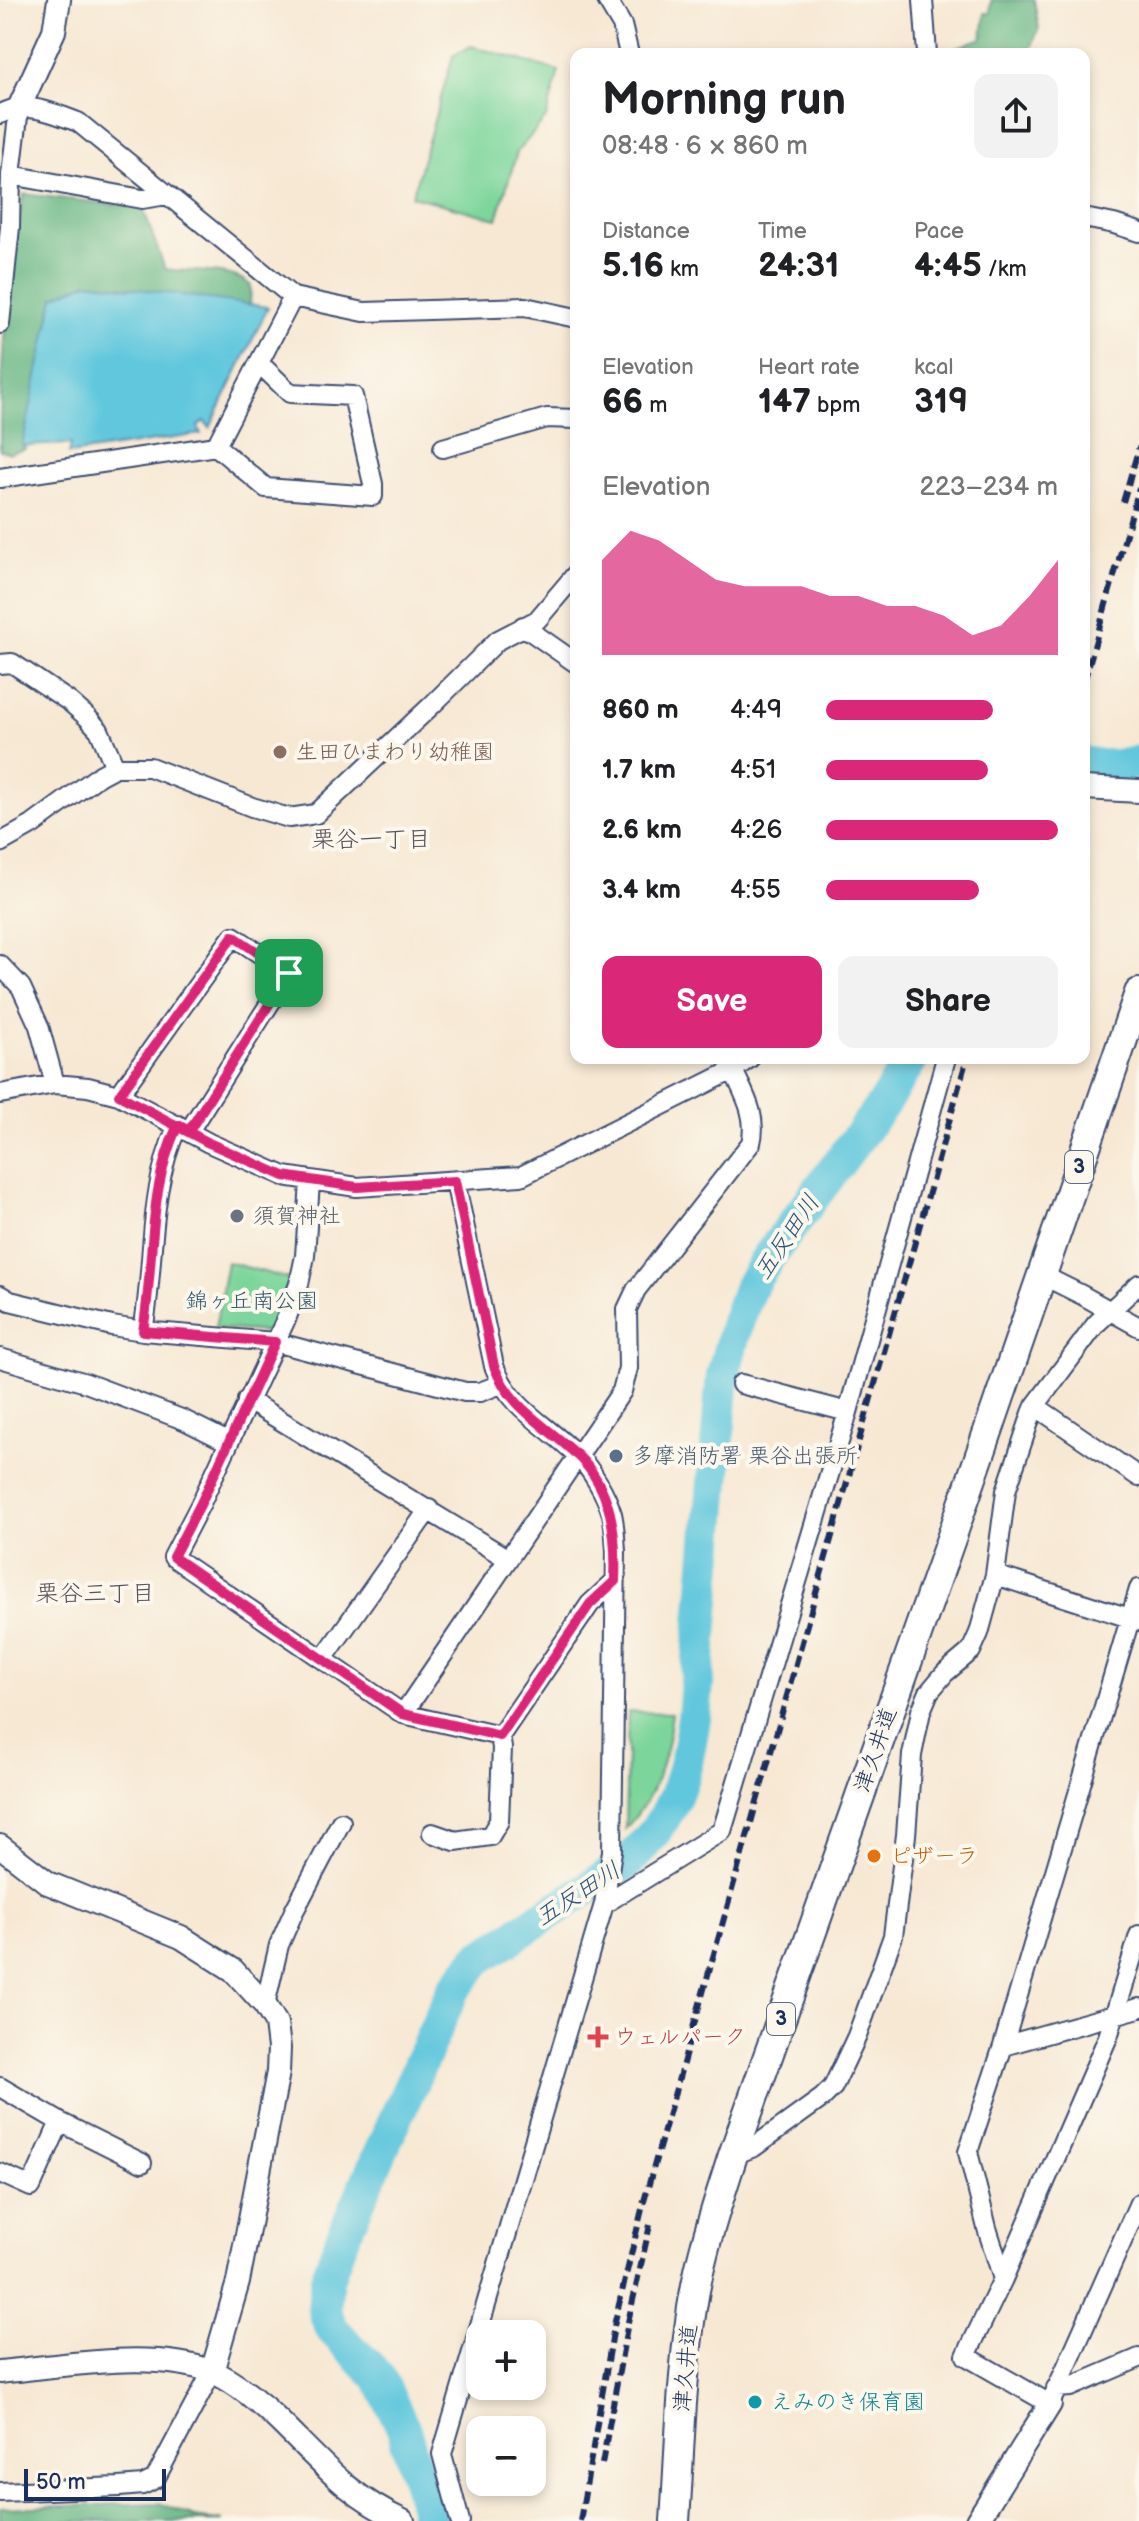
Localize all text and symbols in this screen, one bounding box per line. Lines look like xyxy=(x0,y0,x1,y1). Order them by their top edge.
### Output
text: Morning run xyxy=(602,74,846,127)
button: share xyxy=(974,74,1058,158)
text: 08:48 · 6 × 860 m xyxy=(602,131,808,162)
text: Distance xyxy=(602,218,690,245)
text: Time xyxy=(758,218,807,245)
text: Pace xyxy=(914,218,964,245)
text: 5.16 xyxy=(602,245,664,286)
text: 24:31 xyxy=(758,245,839,286)
text: 4:45 xyxy=(914,245,982,286)
text: km xyxy=(664,256,699,283)
text: /km xyxy=(982,256,1027,283)
text: Elevation xyxy=(602,354,694,381)
text: Heart rate xyxy=(758,354,860,381)
text: kcal xyxy=(914,354,953,381)
text: 66 xyxy=(602,381,643,422)
text: 147 xyxy=(758,381,811,422)
text: 319 xyxy=(914,381,968,422)
text: m xyxy=(643,392,667,419)
text: bpm xyxy=(811,392,860,419)
text: Elevation xyxy=(602,472,710,503)
text: 223–234 m xyxy=(920,472,1058,503)
text: 860 m xyxy=(602,695,679,726)
text: 4:49 xyxy=(730,695,782,726)
place label: 生田ひまわり幼稚園 xyxy=(296,739,494,766)
marker: 生田ひまわり幼稚園 xyxy=(271,743,289,761)
text: 1.7 km xyxy=(602,755,676,786)
text: 4:51 xyxy=(730,755,776,786)
text: 2.6 km xyxy=(602,815,682,846)
text: 4:26 xyxy=(730,815,782,846)
district label: 栗谷一丁目 xyxy=(311,825,431,854)
text: 3.4 km xyxy=(602,875,681,906)
text: 4:55 xyxy=(730,875,781,906)
pin xyxy=(255,939,323,1007)
icon: arrive xyxy=(267,951,311,995)
button: Save xyxy=(602,956,822,1048)
button: Share xyxy=(838,956,1058,1048)
road number: 3 xyxy=(1065,1151,1093,1183)
water label: 五反田川 xyxy=(748,1189,826,1285)
place label: 須賀神社 xyxy=(253,1203,341,1230)
marker: 須賀神社 xyxy=(228,1207,246,1225)
park label: 錦ヶ丘南公園 xyxy=(186,1288,318,1315)
place label: 多摩消防署 栗谷出張所 xyxy=(632,1443,858,1470)
marker: 多摩消防署 栗谷出張所 xyxy=(607,1447,625,1465)
district label: 栗谷三丁目 xyxy=(35,1579,155,1608)
street label: 津久井道 xyxy=(849,1704,903,1796)
place label: ピザーラ xyxy=(890,1843,978,1870)
marker: ピザーラ xyxy=(865,1847,883,1865)
water label: 五反田川 xyxy=(530,1856,626,1932)
road number: 3 xyxy=(767,2003,795,2035)
place label: ウェルパーク xyxy=(614,2024,746,2051)
marker: ウェルパーク xyxy=(589,2028,607,2046)
map controls xyxy=(466,2320,546,2496)
button: + xyxy=(466,2320,546,2400)
street label: 津久井道 xyxy=(669,2323,703,2413)
place label: えみのき保育園 xyxy=(771,2389,925,2416)
marker: えみのき保育園 xyxy=(746,2393,764,2411)
button: − xyxy=(466,2416,546,2496)
scale bar xyxy=(24,2465,166,2501)
text: 50 m xyxy=(36,2469,86,2496)

